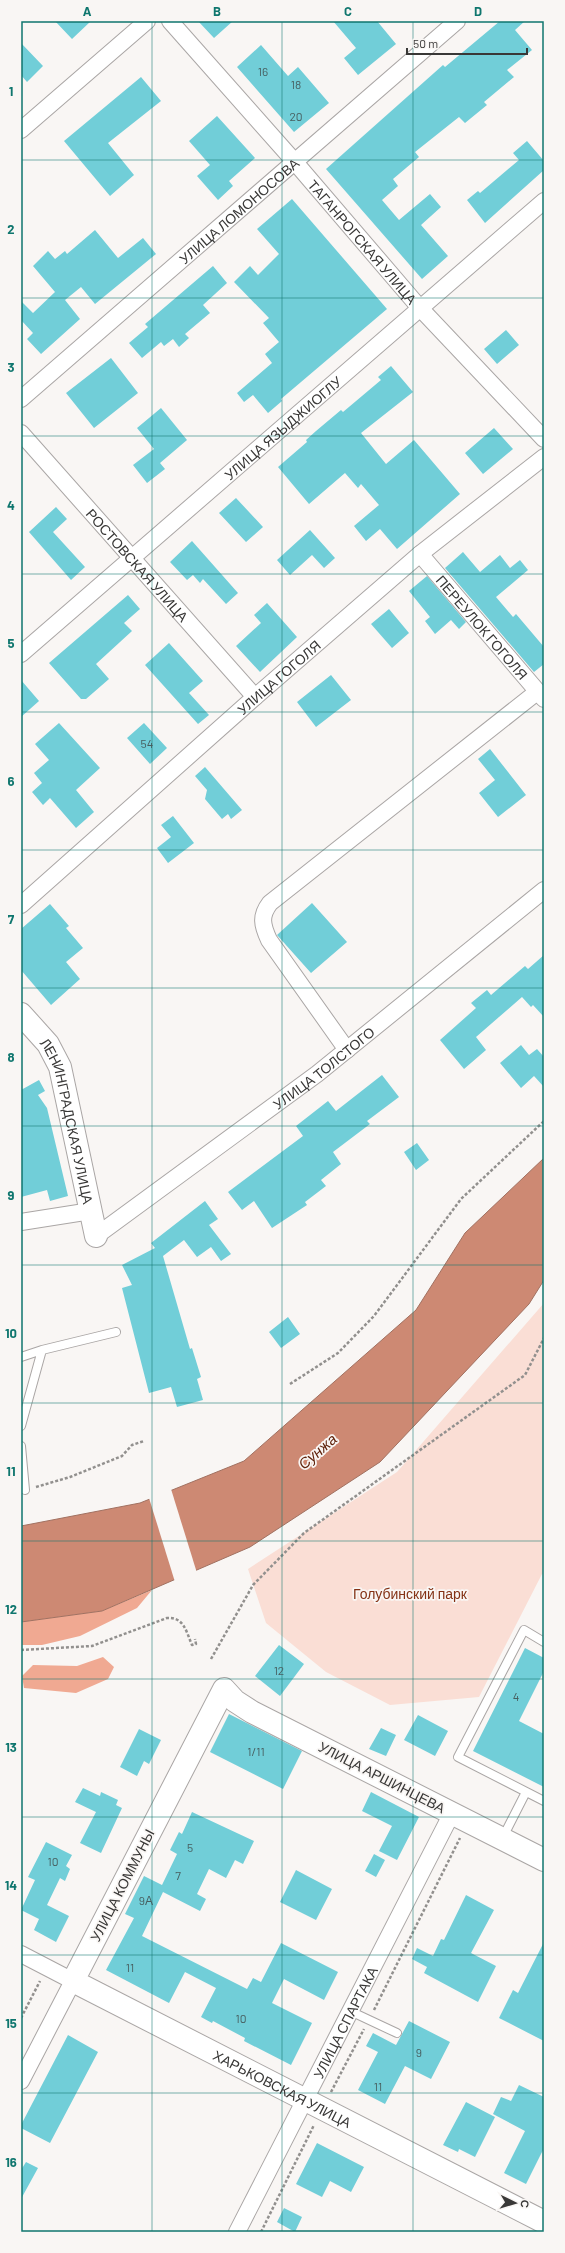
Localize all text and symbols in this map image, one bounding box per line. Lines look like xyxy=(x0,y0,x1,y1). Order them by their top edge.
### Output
text: A xyxy=(83,3,92,19)
text: B xyxy=(213,3,221,19)
text: C xyxy=(344,3,352,19)
text: D xyxy=(474,3,482,19)
scale bar xyxy=(407,30,527,56)
text: 50 m xyxy=(413,36,438,50)
house number: 16 xyxy=(258,64,268,78)
house number: 18 xyxy=(291,77,301,91)
text: 1 xyxy=(9,83,13,99)
house number: 20 xyxy=(289,109,303,123)
street label: УЛИЦА ЛОМОНОСОВА xyxy=(175,153,302,267)
street label: ТАГАНРОГСКАЯ УЛИЦА xyxy=(305,176,421,308)
text: 2 xyxy=(7,221,15,237)
text: 3 xyxy=(7,359,15,375)
street label: УЛИЦА ЯЗЫДЖИОГЛУ xyxy=(220,372,345,483)
text: 4 xyxy=(7,497,15,513)
street label: РОСТОВСКАЯ УЛИЦА xyxy=(83,505,193,625)
street label: ПЕРЕУЛОК ГОГОЛЯ xyxy=(433,571,532,683)
text: 5 xyxy=(7,635,15,651)
street label: УЛИЦА ГОГОЛЯ xyxy=(233,636,324,718)
house number: 54 xyxy=(141,736,153,750)
text: 6 xyxy=(8,773,15,789)
text: 7 xyxy=(8,911,15,927)
street label: УЛИЦА ТОЛСТОГО xyxy=(269,1023,378,1112)
street label: ЛЕНИНГРАДСКАЯ УЛИЦА xyxy=(37,1034,98,1206)
text: 8 xyxy=(7,1049,15,1065)
text: 9 xyxy=(8,1187,15,1203)
text: 10 xyxy=(5,1325,17,1341)
water label: Сунжа xyxy=(294,1429,340,1473)
text: 11 xyxy=(6,1463,16,1479)
park label: Голубинский парк xyxy=(353,1585,468,1602)
text: 12 xyxy=(5,1601,17,1617)
house number: 12 xyxy=(274,1663,284,1677)
house number: 4 xyxy=(513,1689,519,1703)
street label: УЛИЦА АРШИНЦЕВА xyxy=(316,1738,449,1817)
text: 13 xyxy=(5,1739,17,1755)
house number: 1/11 xyxy=(247,1744,265,1758)
street label: УЛИЦА КОММУНЫ xyxy=(86,1826,158,1944)
house number: 5 xyxy=(187,1840,193,1854)
house number: 10 xyxy=(48,1854,58,1868)
house number: 7 xyxy=(175,1868,181,1882)
text: 14 xyxy=(5,1877,17,1893)
house number: 9А xyxy=(139,1893,153,1907)
house number: 11 xyxy=(126,1960,134,1974)
street label: УЛИЦА СПАРТАКА xyxy=(309,1963,381,2081)
house number: 10 xyxy=(236,2011,246,2025)
text: 15 xyxy=(5,2015,17,2031)
house number: 9 xyxy=(416,2045,422,2059)
street label: ХАРЬКОВСКАЯ УЛИЦА xyxy=(211,2046,355,2131)
house number: 11 xyxy=(374,2079,382,2093)
text: 16 xyxy=(5,2154,17,2170)
north arrow xyxy=(495,2183,535,2223)
text: С xyxy=(519,2199,532,2208)

